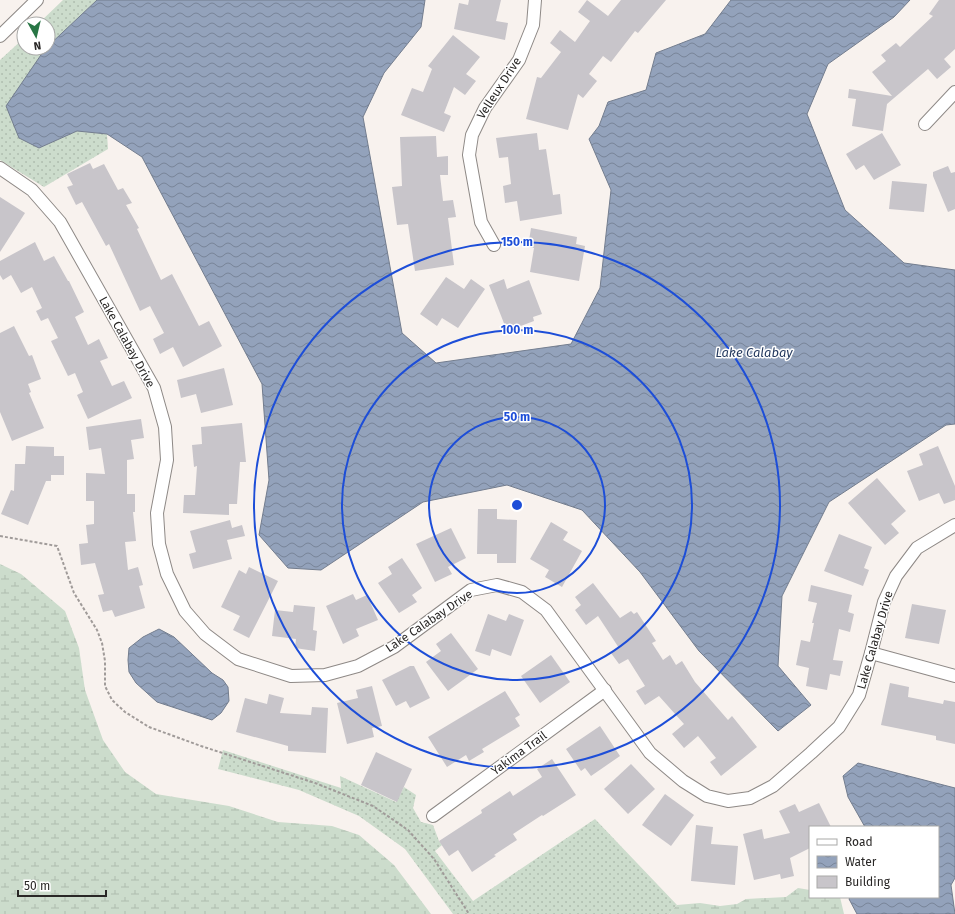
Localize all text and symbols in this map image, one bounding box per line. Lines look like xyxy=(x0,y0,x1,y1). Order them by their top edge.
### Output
north arrow xyxy=(16,16,56,56)
text: N xyxy=(33,38,42,52)
street label: Velleux Drive xyxy=(474,55,524,121)
text: 150 m xyxy=(501,235,533,249)
street label: Lake Calabay Drive xyxy=(96,294,158,390)
text: 100 m xyxy=(501,323,533,337)
water label: Lake Calabay xyxy=(715,345,793,360)
text: 50 m xyxy=(504,410,530,424)
centre of rings xyxy=(510,498,524,512)
street label: Lake Calabay Drive xyxy=(383,587,475,655)
street label: Lake Calabay Drive xyxy=(854,589,896,691)
street label: Yakima Trail xyxy=(489,728,550,778)
legend xyxy=(809,826,939,898)
text: Road xyxy=(845,835,873,849)
text: Water xyxy=(845,855,877,869)
scale bar xyxy=(18,872,106,898)
text: Building xyxy=(845,875,891,889)
text: 50 m xyxy=(24,879,50,893)

